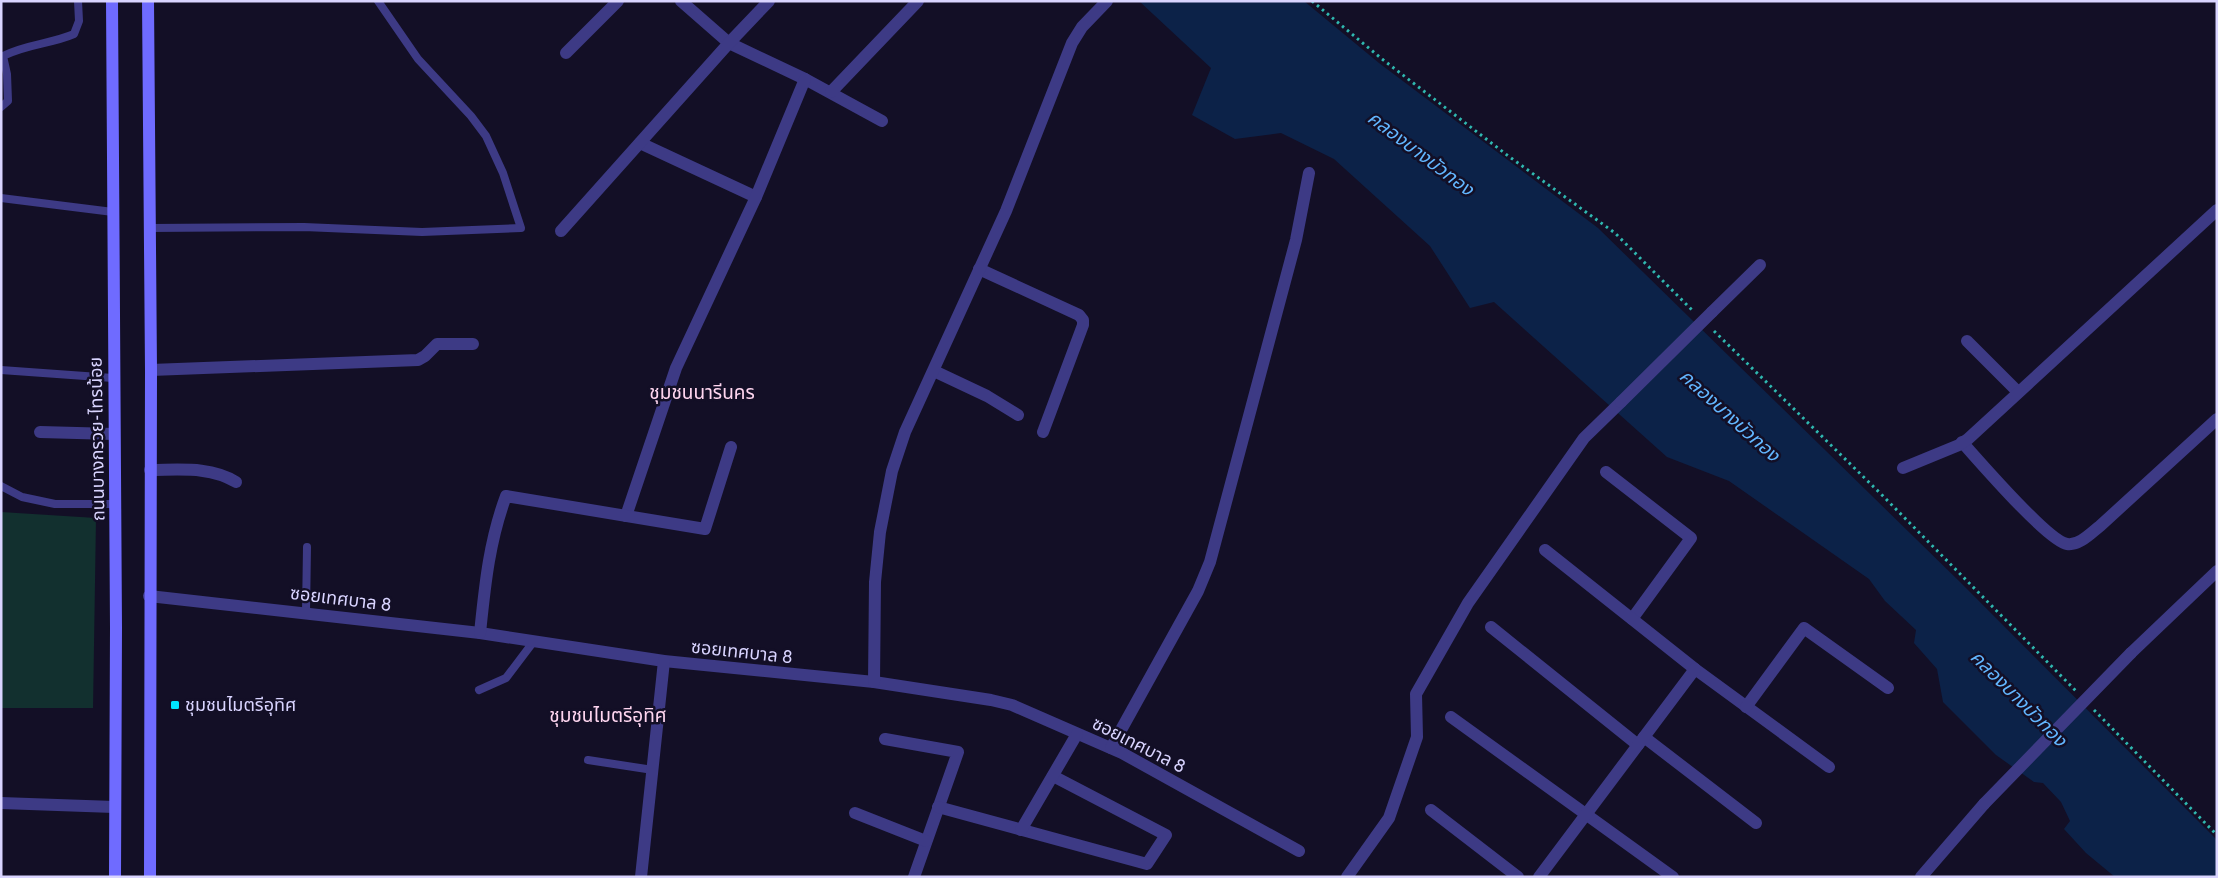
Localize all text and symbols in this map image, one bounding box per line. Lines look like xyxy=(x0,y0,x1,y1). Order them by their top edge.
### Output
water label: คลองบางบัวทอง xyxy=(1362,107,1478,203)
street label: ถนนบางกรวย-ไทรน้อย xyxy=(86,357,111,521)
water label: คลองบางบัวทอง xyxy=(1674,365,1784,468)
district label: ชุมชนนารีนคร xyxy=(649,382,755,406)
street label: ซอยเทศบาล 8 xyxy=(289,583,393,618)
street label: ซอยเทศบาล 8 xyxy=(690,637,794,670)
water label: คลองบางบัวทอง xyxy=(1964,646,2071,753)
place label: ชุมชนไมตรีอุทิศ xyxy=(185,695,296,718)
marker: ชุมชนไมตรีอุทิศ xyxy=(169,699,181,711)
district label: ชุมชนไมตรีอุทิศ xyxy=(549,705,667,729)
street label: ซอยเทศบาล 8 xyxy=(1088,713,1189,780)

